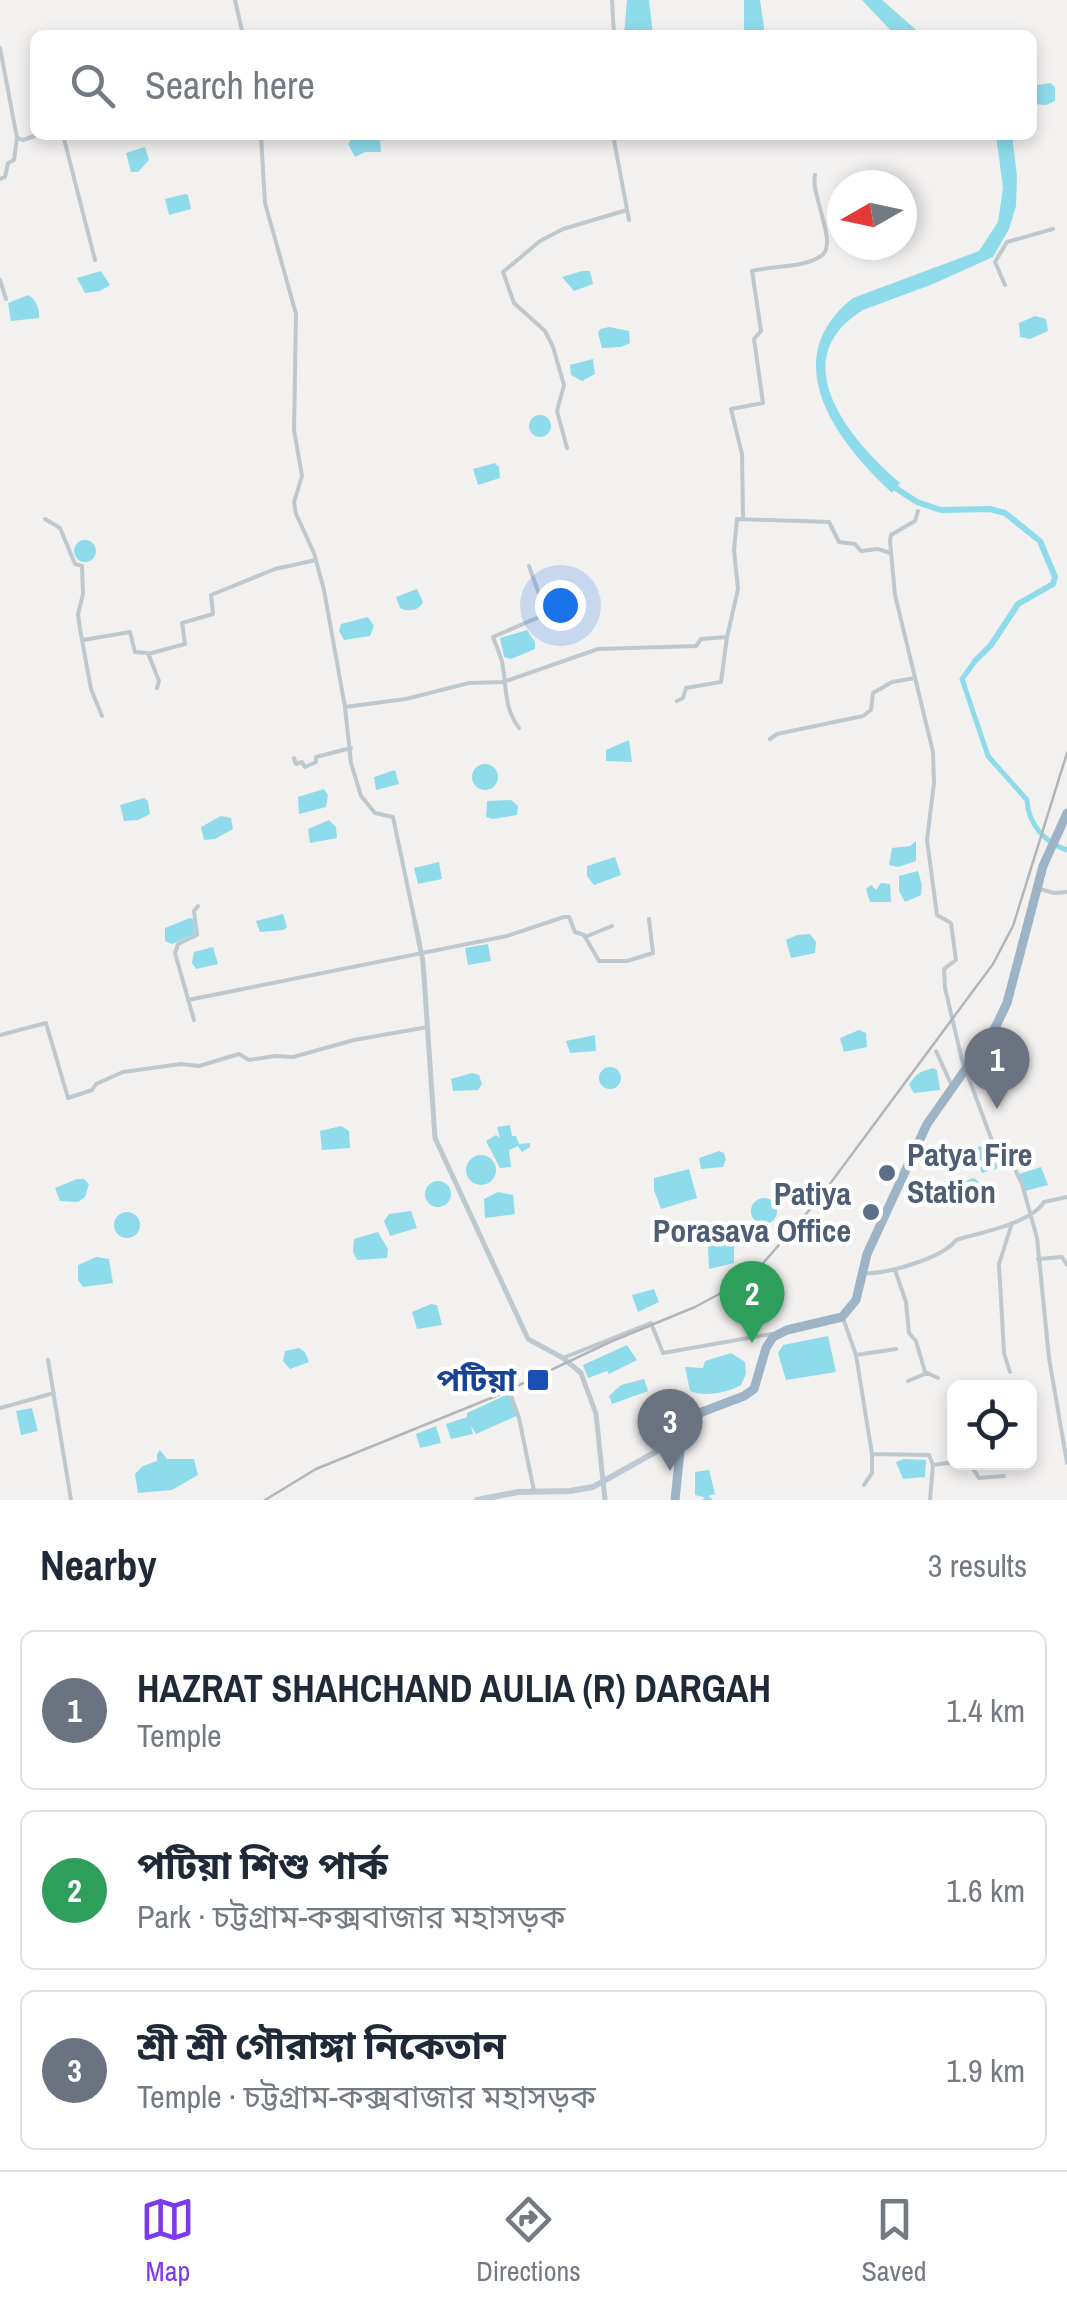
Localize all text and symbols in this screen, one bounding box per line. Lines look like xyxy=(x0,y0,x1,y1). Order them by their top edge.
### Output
search box xyxy=(30,30,1037,140)
icon: search xyxy=(65,58,120,113)
text: Search here xyxy=(145,60,315,111)
north arrow xyxy=(827,170,917,260)
your location xyxy=(535,580,586,631)
pin: 1 xyxy=(964,1026,1030,1109)
place label: Patya Fire Station xyxy=(907,1133,1032,1213)
marker: Patya Fire Station xyxy=(876,1162,898,1184)
place label: Patiya Porasava Office xyxy=(653,1172,851,1252)
marker: Patiya Porasava Office xyxy=(860,1201,882,1223)
pin: 2 xyxy=(720,1260,784,1343)
place label: পটিয়া xyxy=(437,1358,517,1401)
marker: পটিয়া xyxy=(525,1367,551,1393)
map controls xyxy=(947,1380,1037,1470)
button: locate xyxy=(947,1380,1037,1470)
pin: 3 xyxy=(638,1388,702,1471)
text: Nearby xyxy=(40,1537,157,1593)
text: 3 results xyxy=(928,1544,1027,1587)
text: HAZRAT SHAHCHAND AULIA (R) DARGAH xyxy=(137,1663,771,1714)
text: 1 xyxy=(67,1689,82,1732)
text: 1.4 km xyxy=(946,1689,1025,1732)
text: Temple xyxy=(137,1714,222,1757)
text: পটিয়া শিশু পার্ক xyxy=(137,1840,388,1891)
text: 2 xyxy=(67,1869,82,1912)
text: 1.6 km xyxy=(946,1869,1025,1912)
text: Park · চট্টগ্রাম-কক্সবাজার মহাসড়ক xyxy=(137,1895,565,1938)
text: শ্রী শ্রী গৌরাঙ্গা নিকেতান xyxy=(137,2020,506,2071)
text: 3 xyxy=(67,2049,82,2092)
text: 1.9 km xyxy=(946,2049,1025,2092)
text: Temple · চট্টগ্রাম-কক্সবাজার মহাসড়ক xyxy=(137,2075,596,2118)
tab: Map xyxy=(140,2192,195,2290)
tab: Directions xyxy=(476,2192,581,2290)
tab: Saved xyxy=(862,2192,927,2290)

